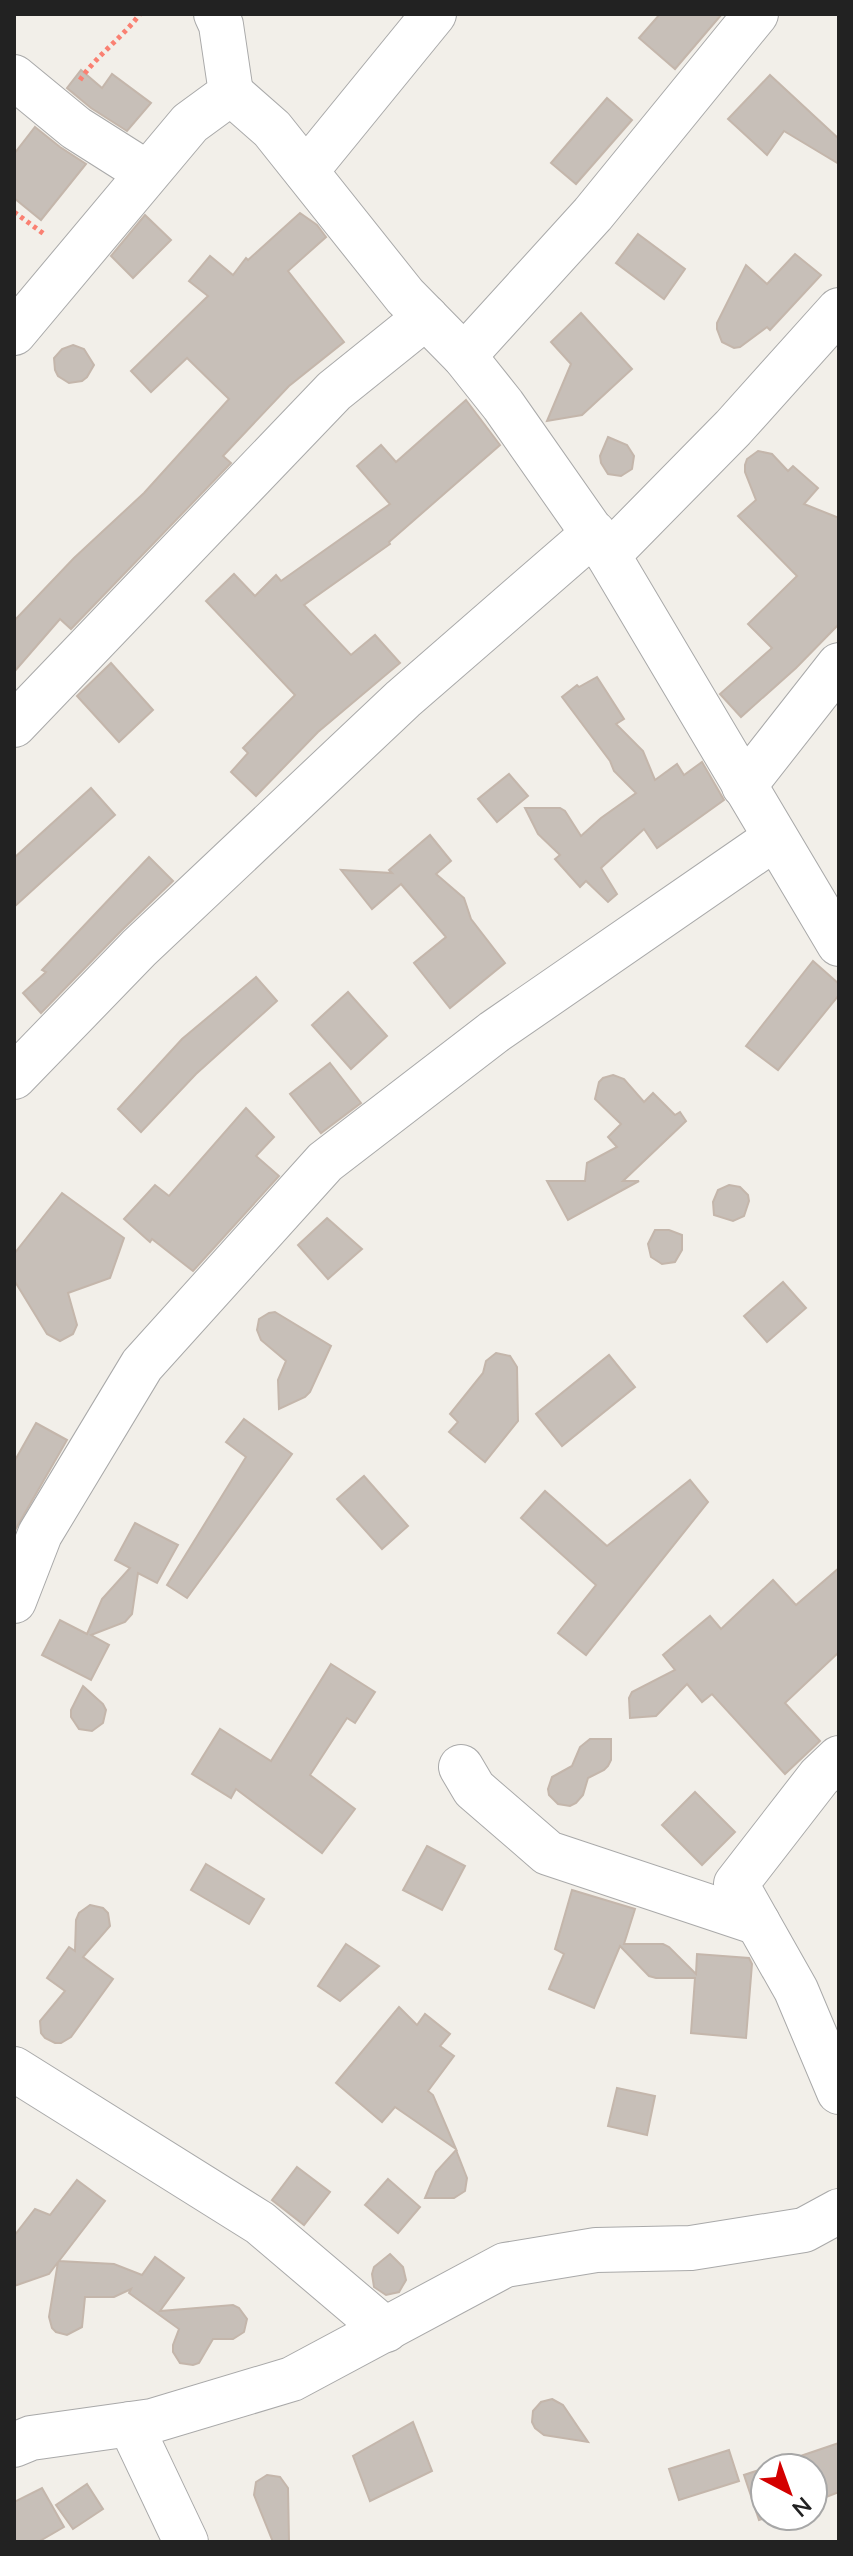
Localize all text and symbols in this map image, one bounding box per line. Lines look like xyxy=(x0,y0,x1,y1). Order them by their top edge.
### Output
north arrow xyxy=(749,2452,829,2532)
text: N xyxy=(785,2490,818,2523)

